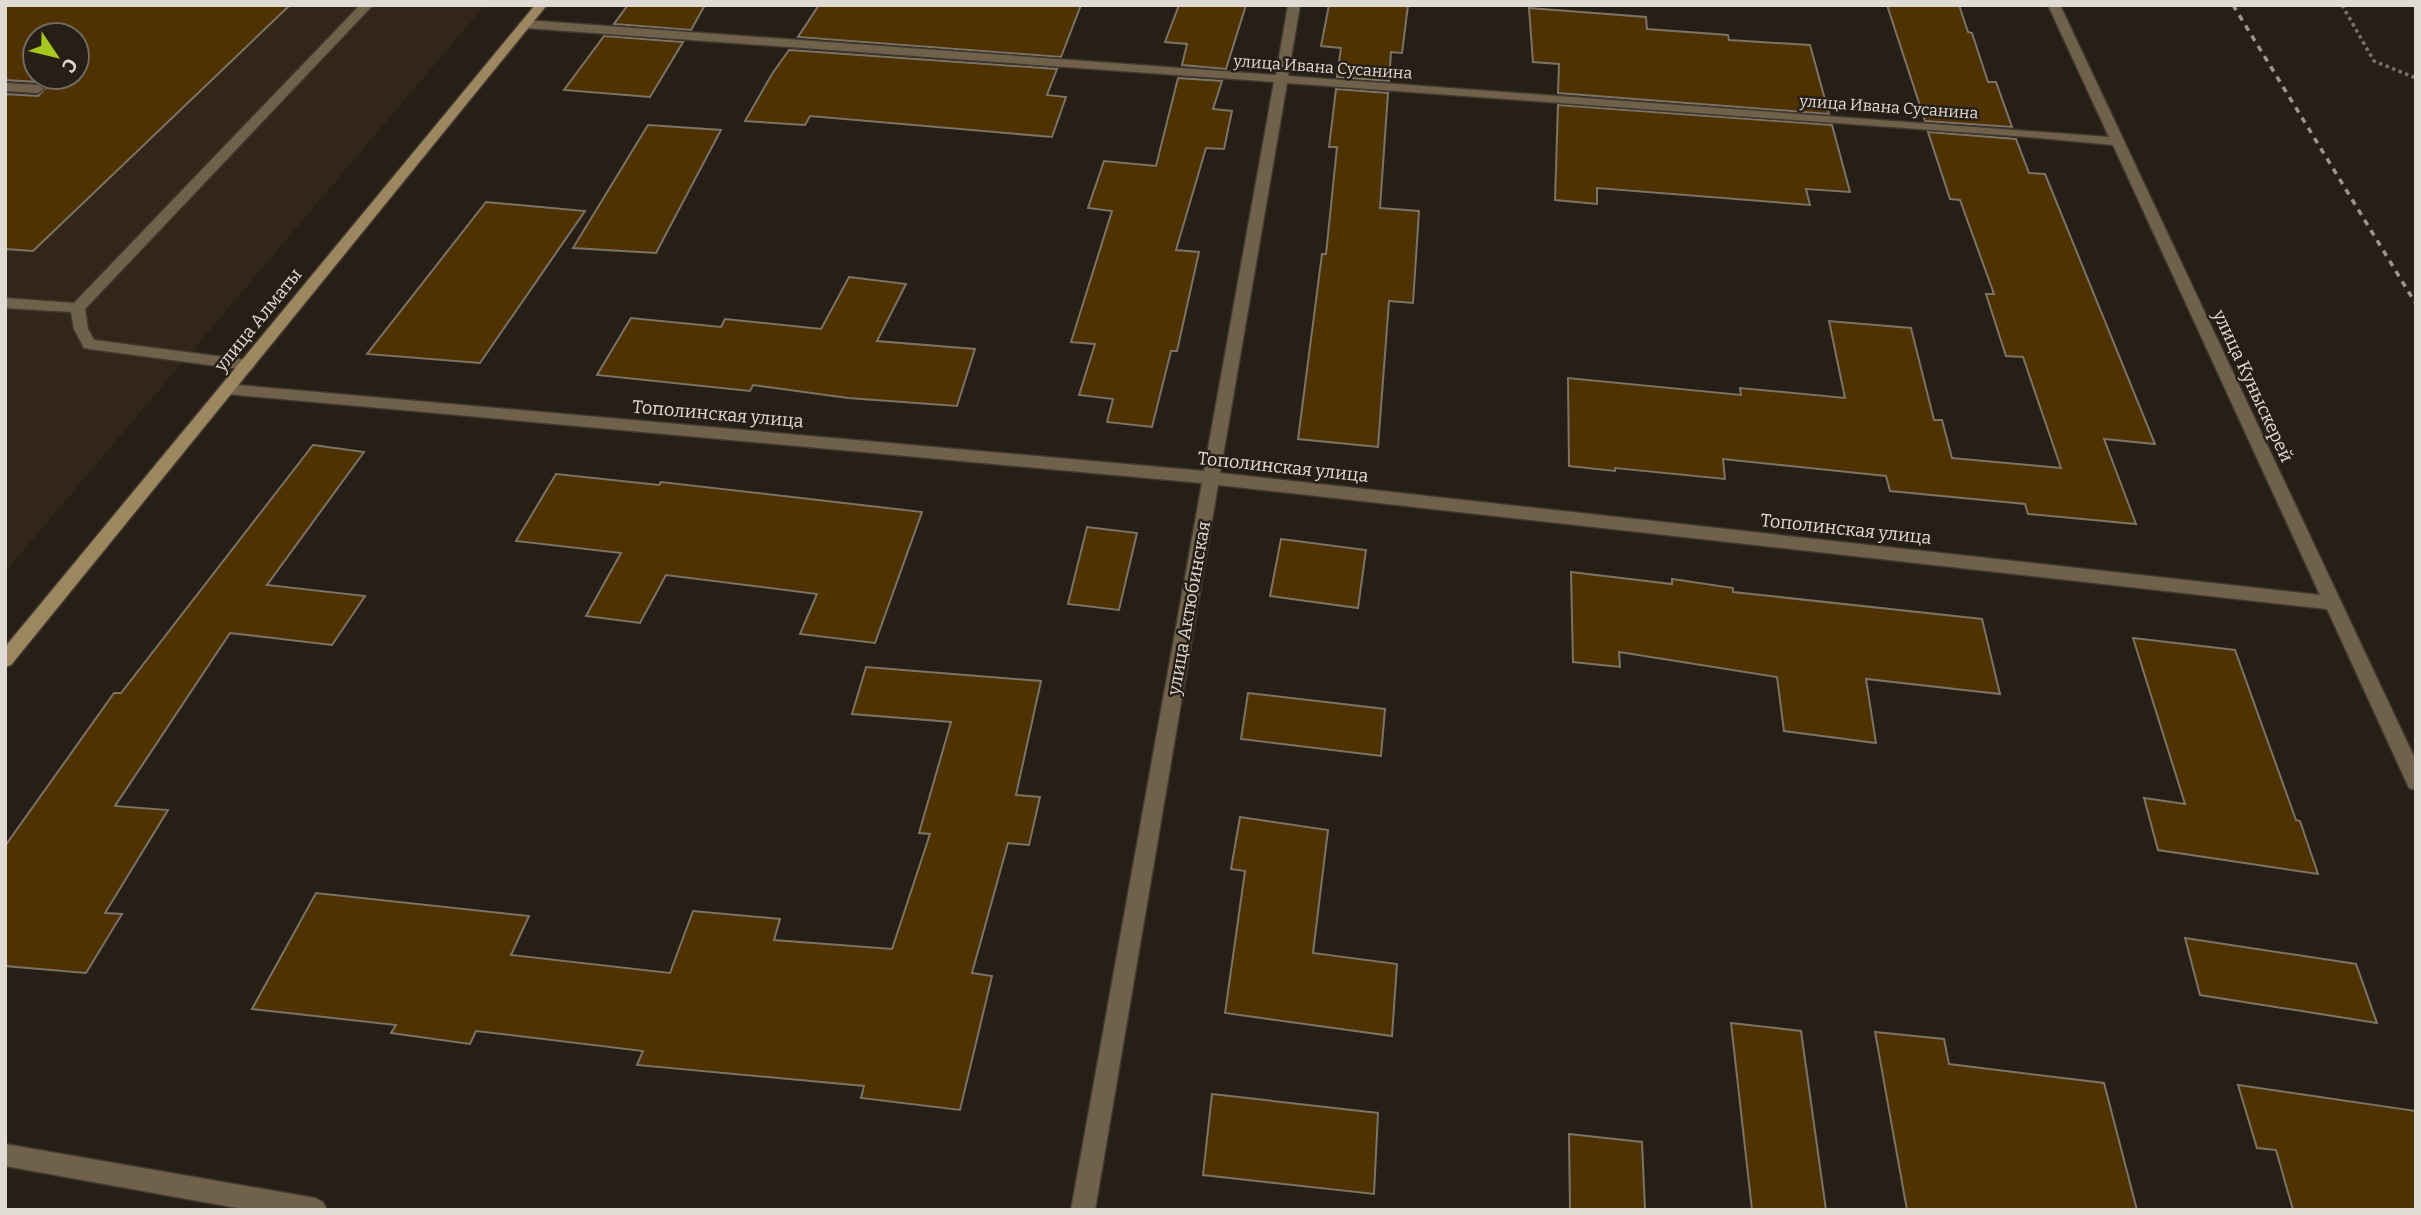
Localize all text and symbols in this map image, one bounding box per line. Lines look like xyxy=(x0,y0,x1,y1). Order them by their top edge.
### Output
north arrow xyxy=(21,21,91,91)
street label: улица Ивана Сусанина xyxy=(1232,51,1413,83)
text: С xyxy=(57,54,82,77)
street label: улица Ивана Сусанина xyxy=(1798,91,1979,123)
street label: улица Алматы xyxy=(209,264,306,377)
street label: улица Куныскерей xyxy=(2208,305,2298,466)
street label: Тополинская улица xyxy=(631,396,805,432)
street label: Тополинская улица xyxy=(1196,447,1370,487)
street label: Тополинская улица xyxy=(1759,509,1933,549)
street label: улица Актюбинская xyxy=(1163,519,1215,698)

